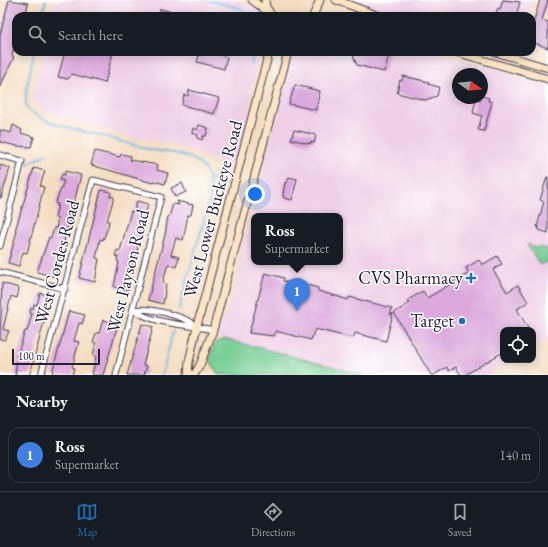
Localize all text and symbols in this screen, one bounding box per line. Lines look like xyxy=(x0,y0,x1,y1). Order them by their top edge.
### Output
search box xyxy=(12,12,536,56)
icon: search xyxy=(26,23,48,45)
text: Search here xyxy=(58,25,123,44)
north arrow xyxy=(452,68,488,104)
street label: West Lower Buckeye Road xyxy=(178,117,248,300)
your location xyxy=(245,184,265,204)
street label: West Cordes Road xyxy=(29,196,84,327)
street label: West Payson Road xyxy=(101,206,154,335)
popup xyxy=(251,213,343,265)
text: Ross xyxy=(265,221,295,240)
text: Supermarket xyxy=(265,240,329,257)
place label: CVS Pharmacy xyxy=(358,266,463,289)
marker: CVS Pharmacy xyxy=(466,273,476,283)
pin: 1 xyxy=(284,278,310,311)
place label: Target xyxy=(410,309,454,332)
marker: Target xyxy=(457,316,467,326)
map controls xyxy=(500,327,536,363)
button: locate xyxy=(500,327,536,363)
scale bar xyxy=(12,347,100,366)
text: 100 m xyxy=(18,349,45,363)
text: Nearby xyxy=(16,390,68,412)
text: Ross xyxy=(55,437,85,456)
text: 1 xyxy=(27,447,33,464)
text: 140 m xyxy=(500,447,531,464)
text: Supermarket xyxy=(55,456,119,473)
tab: Map xyxy=(76,501,98,539)
tab: Directions xyxy=(251,501,295,539)
tab: Saved xyxy=(448,501,472,539)

